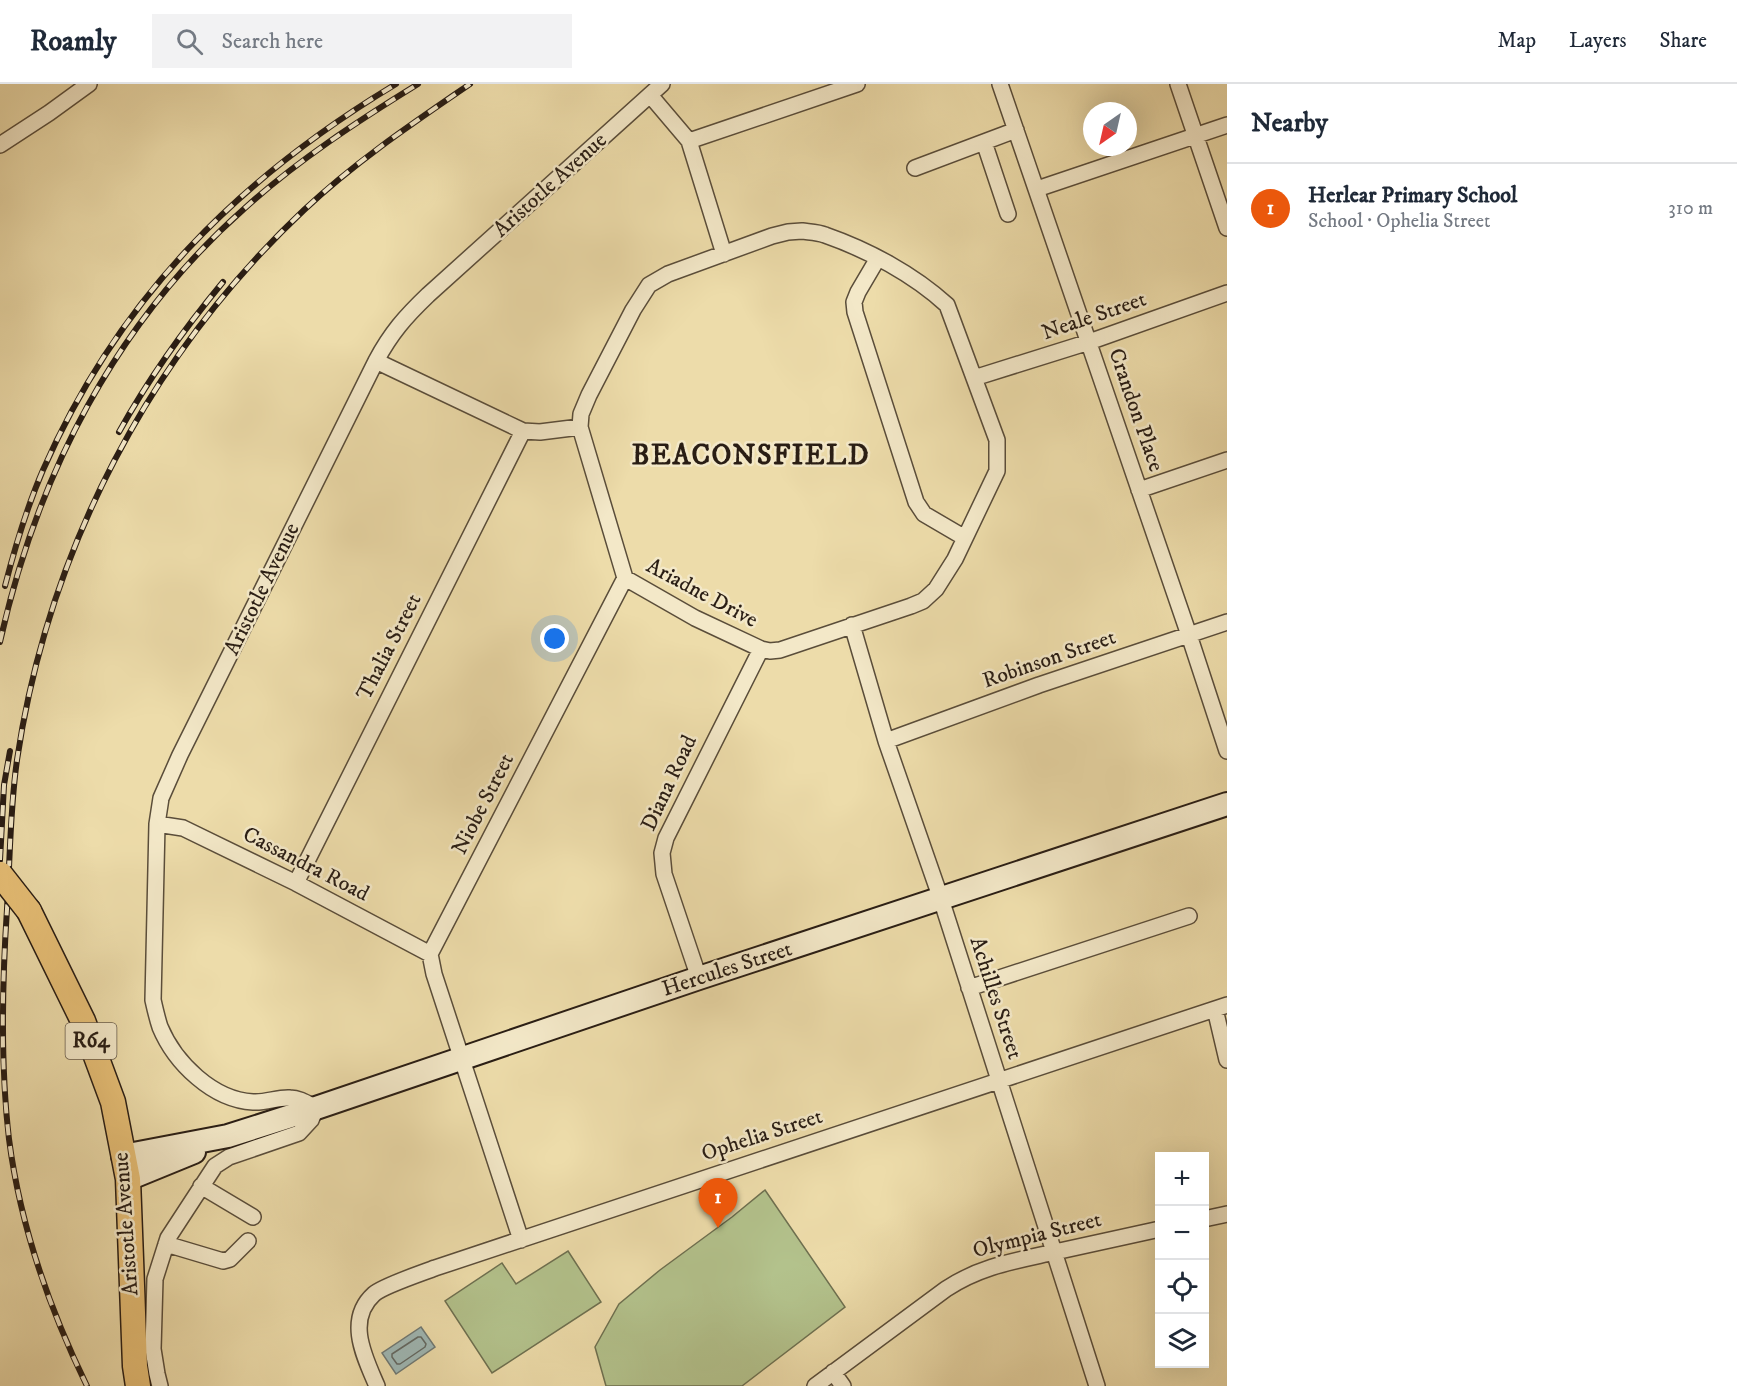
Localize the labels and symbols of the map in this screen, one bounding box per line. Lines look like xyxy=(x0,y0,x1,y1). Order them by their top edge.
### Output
north arrow xyxy=(1083,102,1137,156)
street label: Aristotle Avenue xyxy=(488,127,612,243)
street label: Neale Street xyxy=(1038,286,1150,346)
street label: Crandon Place xyxy=(1102,345,1170,475)
district label: BEACONSFIELD xyxy=(632,438,870,473)
street label: Aristotle Avenue xyxy=(218,518,306,660)
street label: Ariadne Drive xyxy=(642,552,762,634)
street label: Thalia Street xyxy=(351,589,427,705)
your location xyxy=(540,624,569,653)
street label: Robinson Street xyxy=(979,624,1119,694)
street label: Diana Road xyxy=(635,731,703,835)
street label: Niobe Street xyxy=(446,749,520,859)
street label: Cassandra Road xyxy=(238,821,374,907)
street label: Achilles Street xyxy=(964,933,1028,1063)
street label: Hercules Street xyxy=(659,935,795,1003)
road number: R64 xyxy=(66,1023,116,1059)
street label: Ophelia Street xyxy=(698,1103,826,1167)
street label: Aristotle Avenue xyxy=(108,1151,144,1297)
pin: 1 xyxy=(698,1178,738,1228)
street label: Olympia Street xyxy=(970,1206,1104,1264)

